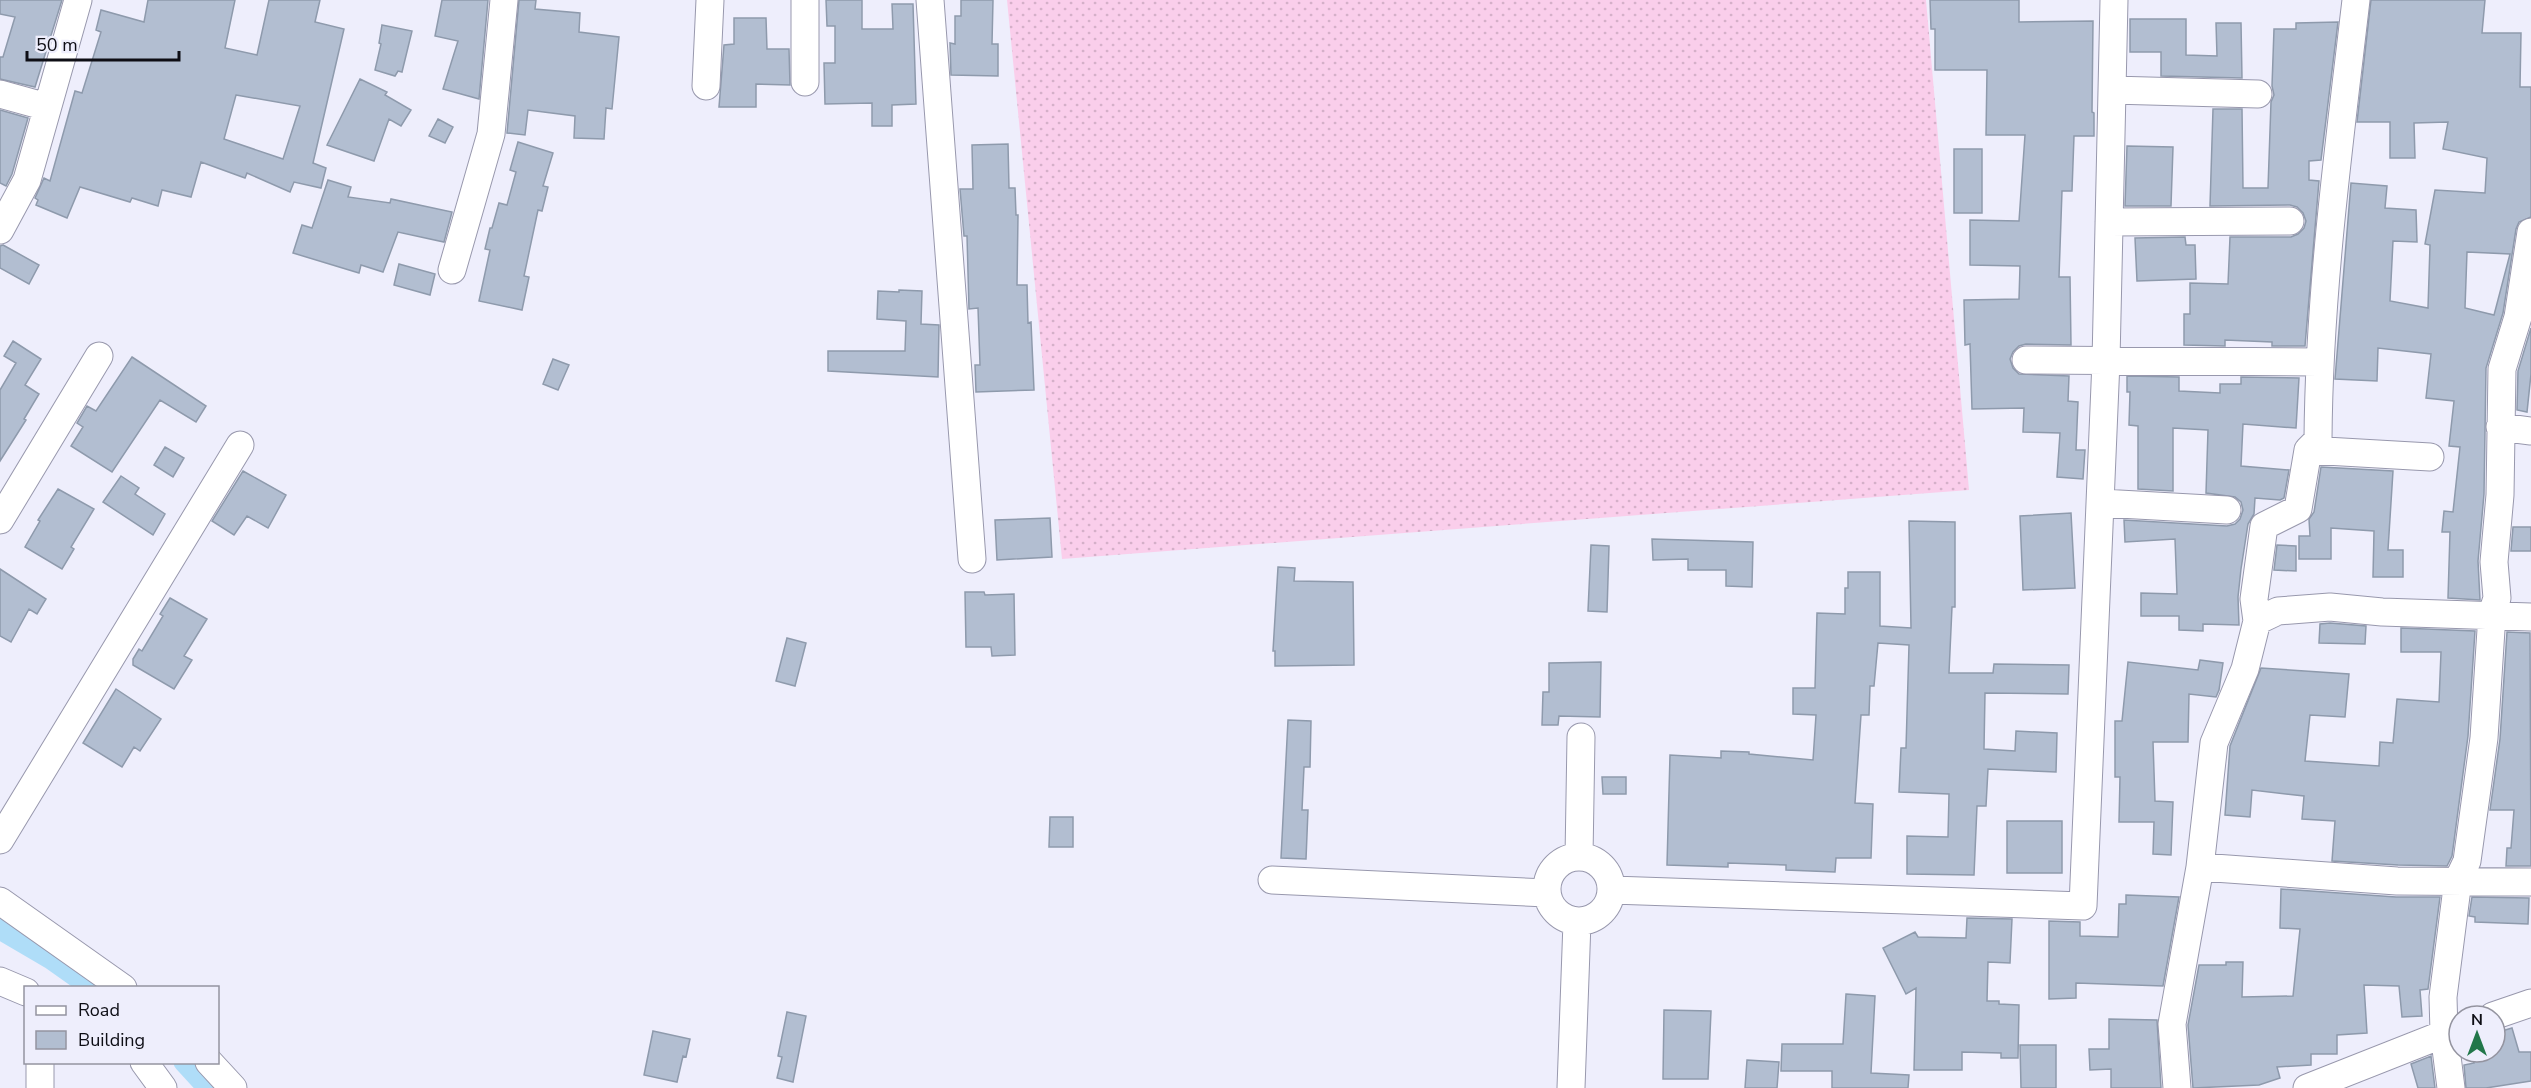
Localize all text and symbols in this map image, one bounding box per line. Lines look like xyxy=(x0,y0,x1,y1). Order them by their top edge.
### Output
scale bar xyxy=(27,24,178,62)
text: 50 m xyxy=(36,33,78,57)
legend xyxy=(24,986,219,1064)
text: Road xyxy=(78,998,120,1022)
north arrow xyxy=(2447,1004,2507,1064)
text: N xyxy=(2471,1009,2483,1031)
text: Building xyxy=(78,1028,145,1052)

